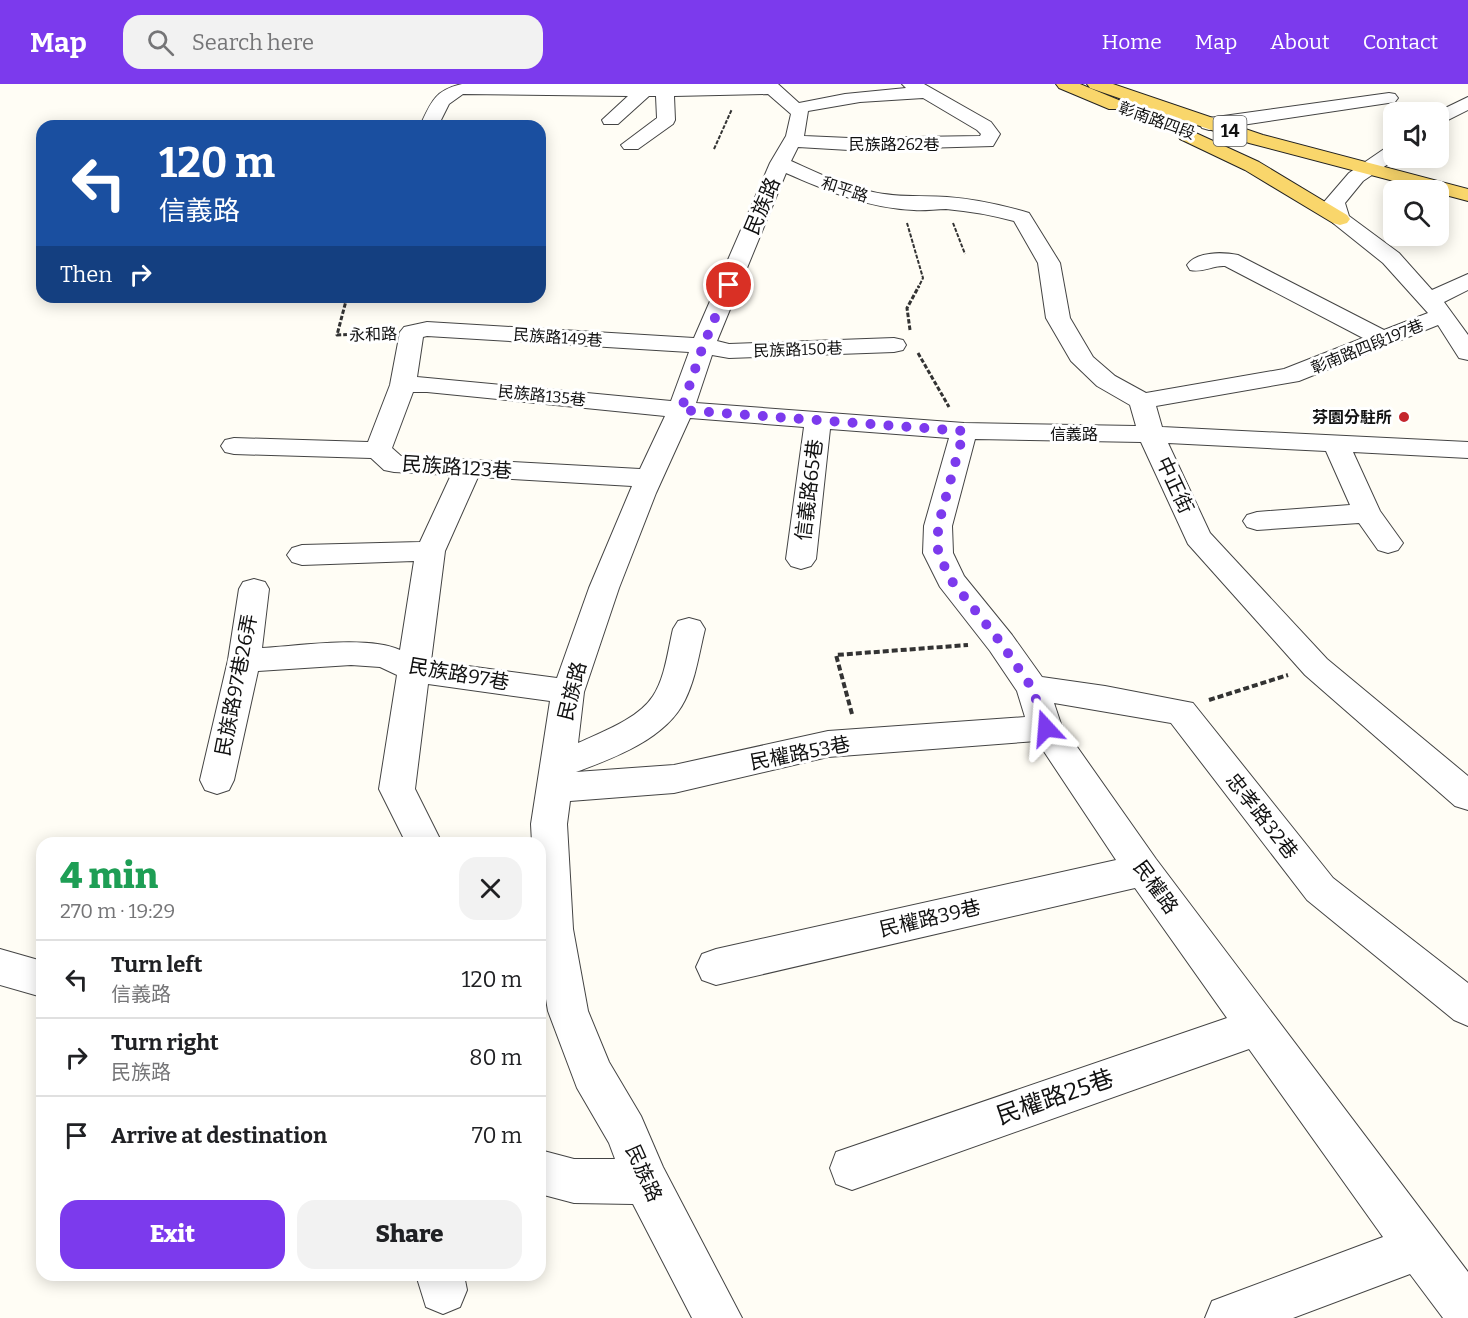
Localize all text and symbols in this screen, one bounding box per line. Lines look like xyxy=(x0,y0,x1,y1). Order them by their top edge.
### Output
search box xyxy=(123,15,543,69)
text: Map xyxy=(30,26,87,59)
icon: search xyxy=(144,26,177,59)
text: Search here xyxy=(192,29,314,56)
text: Home xyxy=(1102,29,1162,55)
text: Map xyxy=(1195,29,1237,55)
text: About xyxy=(1270,29,1330,55)
text: Contact xyxy=(1363,29,1438,55)
street label: 彰南路四段 xyxy=(1116,98,1198,143)
map controls xyxy=(1383,102,1449,246)
button: sound xyxy=(1383,102,1449,168)
road number: 14 xyxy=(1214,116,1246,146)
street label: 民族路262巷 xyxy=(849,135,939,154)
text: 120 m xyxy=(159,138,275,188)
icon: left xyxy=(60,144,138,222)
street label: 和平路 xyxy=(819,173,871,206)
street label: 民族路 xyxy=(739,174,785,238)
button: search xyxy=(1383,180,1449,246)
text: 信義路 xyxy=(159,195,240,227)
icon: right xyxy=(124,258,157,291)
pin xyxy=(703,259,754,310)
text: Then xyxy=(60,261,112,288)
icon: arrive xyxy=(712,268,745,301)
street label: 彰南路四段197巷 xyxy=(1308,315,1426,378)
street label: 永和路 xyxy=(349,324,397,345)
street label: 民族路149巷 xyxy=(513,325,603,350)
street label: 民族路150巷 xyxy=(753,338,843,361)
street label: 民族路135巷 xyxy=(497,381,587,410)
place label: 芬園分駐所 xyxy=(1312,408,1392,427)
marker: 芬園分駐所 xyxy=(1397,410,1411,424)
street label: 信義路 xyxy=(1050,425,1098,444)
street label: 信義路65巷 xyxy=(791,438,827,542)
street label: 民族路123巷 xyxy=(401,451,513,483)
street label: 中正街 xyxy=(1151,453,1199,517)
street label: 民族路97巷26弄 xyxy=(210,612,262,758)
street label: 民族路97巷 xyxy=(407,653,511,695)
street label: 民族路 xyxy=(553,659,591,723)
position arrow xyxy=(1014,696,1078,760)
street label: 民權路53巷 xyxy=(748,732,852,774)
street label: 忠孝路32巷 xyxy=(1221,768,1303,864)
text: 4 min xyxy=(60,854,158,898)
street label: 民權路 xyxy=(1129,856,1183,918)
button: close xyxy=(459,857,522,920)
street label: 民權路39巷 xyxy=(877,895,983,941)
text: 270 m · 19:29 xyxy=(60,899,175,923)
text: Turn left xyxy=(111,951,203,978)
icon: left xyxy=(60,963,93,996)
text: 120 m xyxy=(462,966,522,993)
text: 信義路 xyxy=(111,982,171,1006)
text: Turn right xyxy=(111,1029,219,1056)
icon: right xyxy=(60,1041,93,1074)
text: 80 m xyxy=(469,1044,522,1071)
text: 民族路 xyxy=(111,1060,171,1084)
street label: 民權路25巷 xyxy=(993,1064,1117,1130)
icon: arrive xyxy=(60,1119,93,1152)
text: Arrive at destination xyxy=(111,1122,327,1149)
text: 70 m xyxy=(472,1122,522,1149)
street label: 民族路 xyxy=(621,1141,667,1205)
button: Exit xyxy=(60,1200,285,1269)
button: Share xyxy=(297,1200,522,1269)

